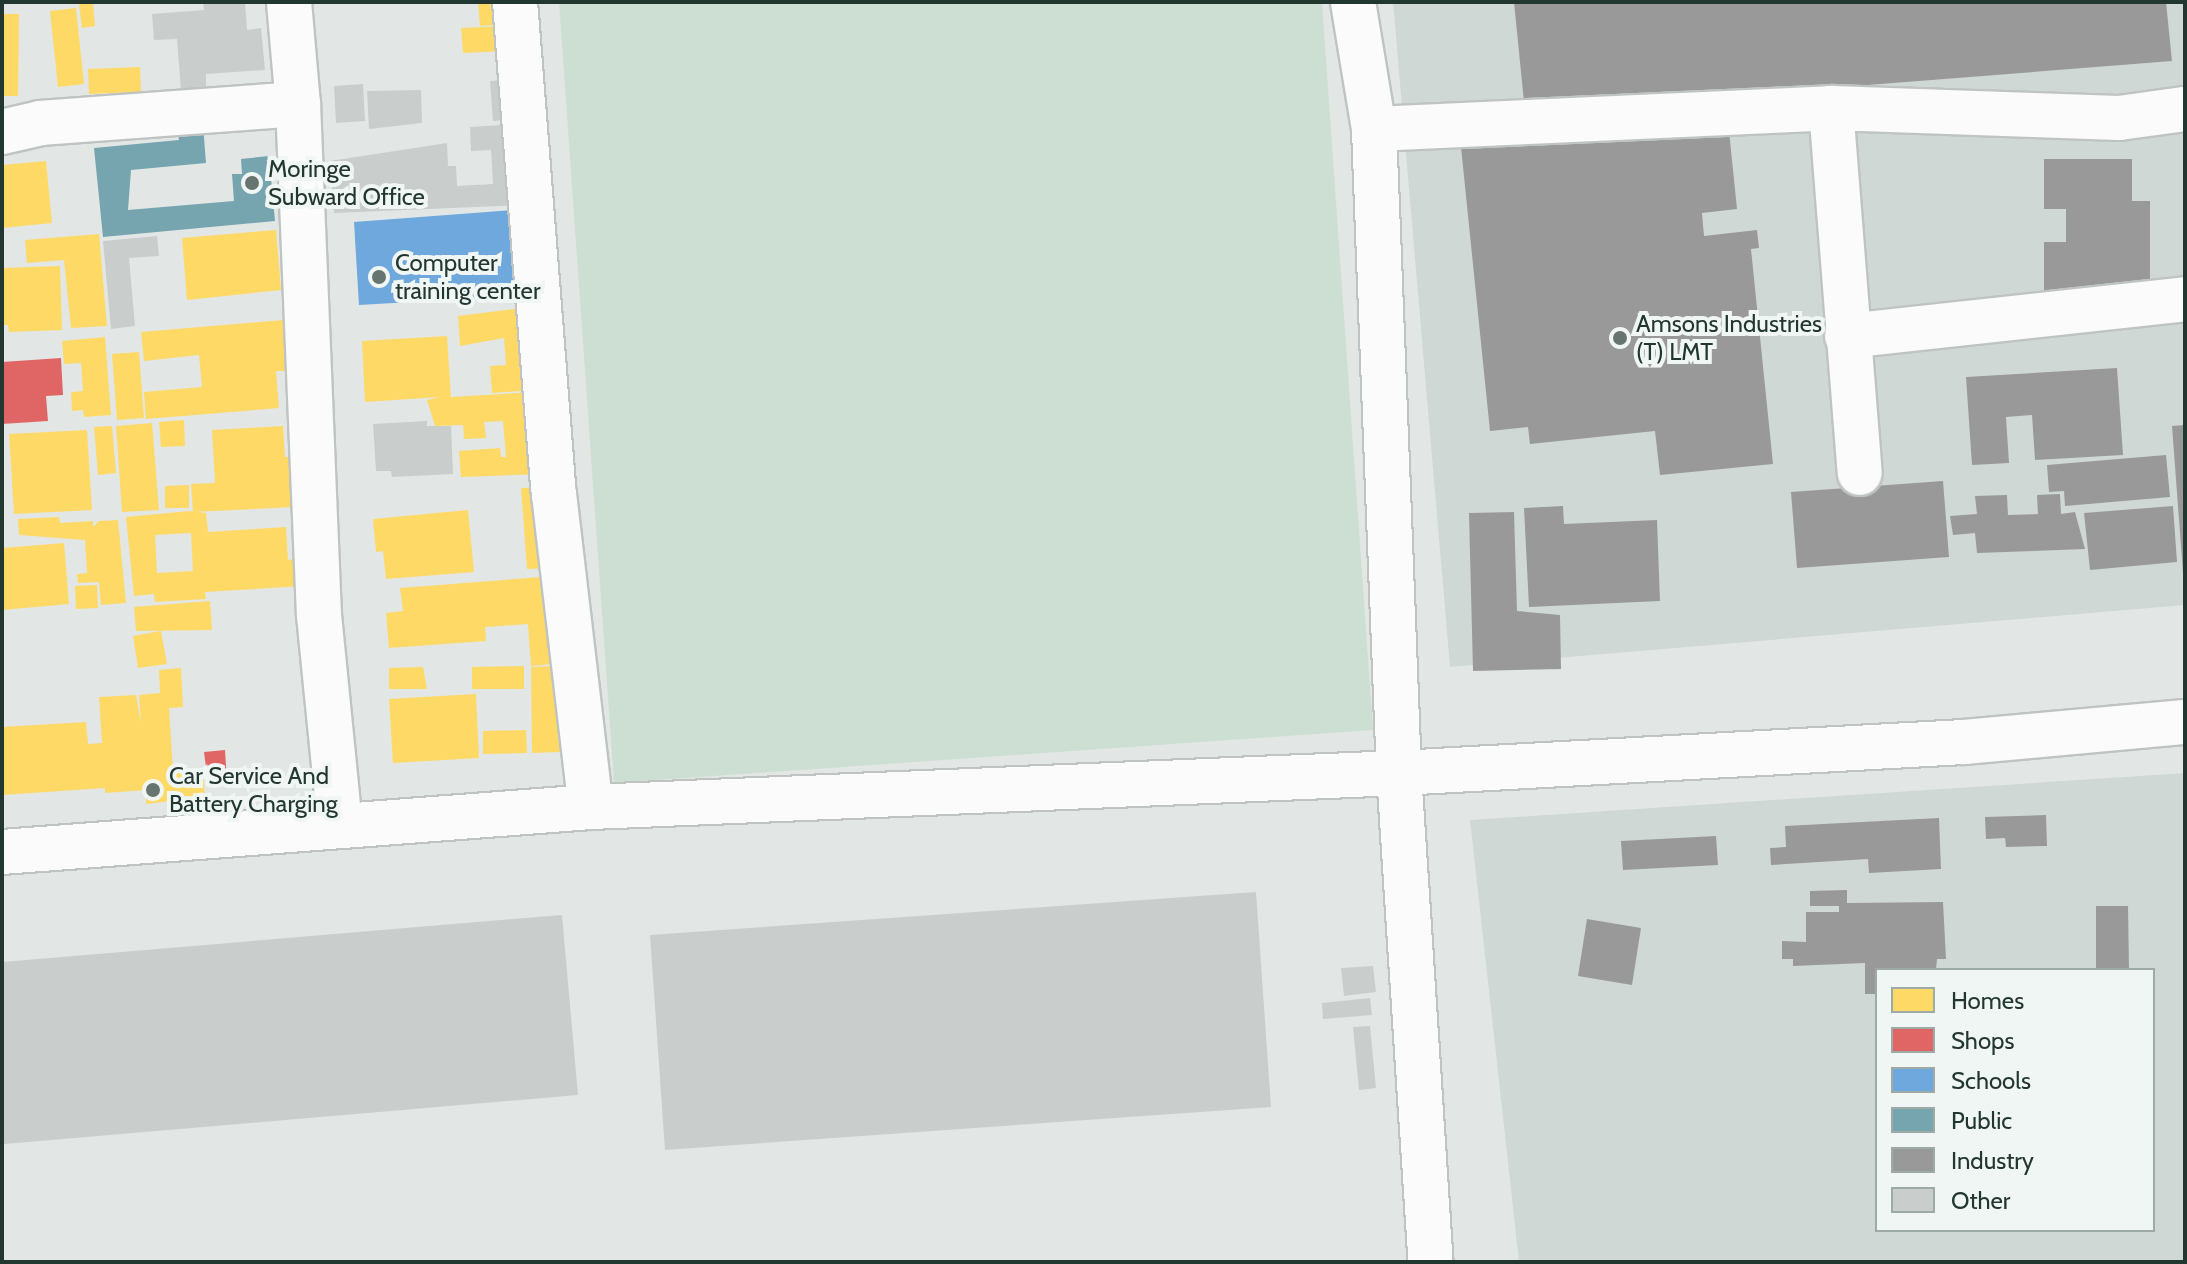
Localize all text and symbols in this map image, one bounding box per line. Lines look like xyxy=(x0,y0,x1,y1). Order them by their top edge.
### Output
place label: Moringe Subward Office xyxy=(268,155,425,211)
marker: Moringe Subward Office xyxy=(243,174,261,192)
place label: Computer training center xyxy=(395,249,540,305)
marker: Computer training center xyxy=(370,268,388,286)
place label: Amsons Industries (T) LMT xyxy=(1636,310,1822,366)
marker: Amsons Industries (T) LMT xyxy=(1611,329,1629,347)
place label: Car Service And Battery Charging xyxy=(169,762,338,818)
marker: Car Service And Battery Charging xyxy=(144,781,162,799)
legend xyxy=(1875,968,2155,1232)
text: Homes xyxy=(1951,986,2024,1015)
text: Shops xyxy=(1951,1026,2014,1055)
text: Schools xyxy=(1951,1066,2031,1095)
text: Public xyxy=(1951,1106,2012,1135)
text: Industry xyxy=(1951,1146,2034,1175)
text: Other xyxy=(1951,1186,2010,1215)

